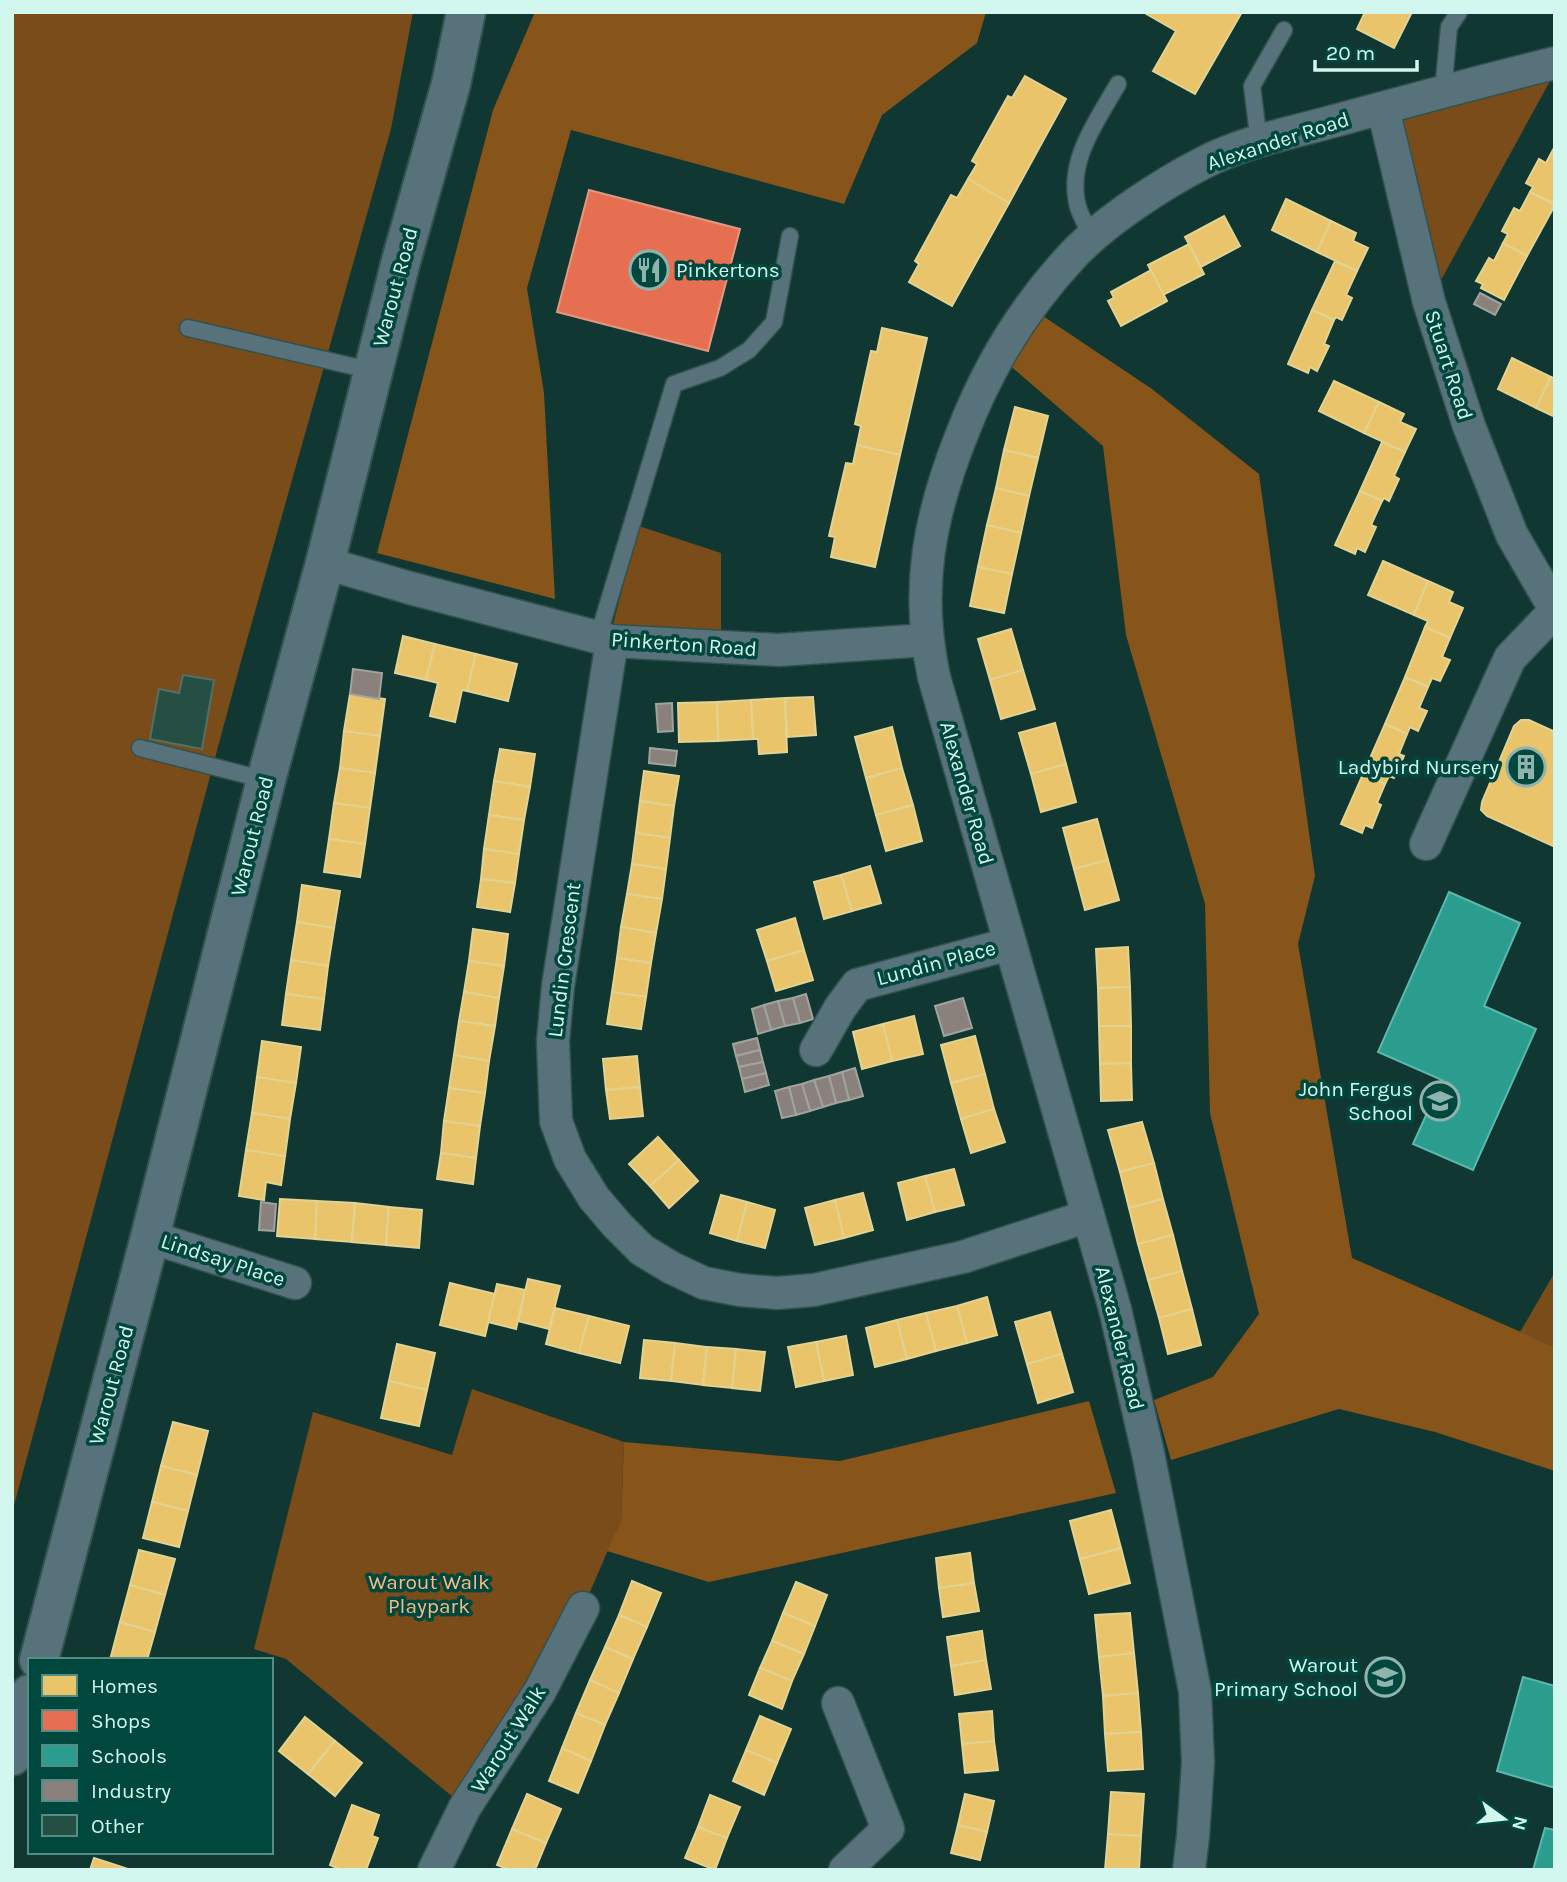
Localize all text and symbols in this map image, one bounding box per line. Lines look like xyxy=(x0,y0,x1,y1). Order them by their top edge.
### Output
scale bar xyxy=(1315,28,1416,72)
text: 20 m xyxy=(1326,41,1375,65)
street label: Alexander Road xyxy=(1204,107,1352,175)
street label: Warout Road xyxy=(368,225,422,349)
restaurant icon: Pinkertons xyxy=(628,249,670,291)
place label: Pinkertons xyxy=(676,258,780,282)
street label: Stuart Road xyxy=(1420,307,1478,423)
street label: Pinkerton Road xyxy=(610,627,758,661)
street label: Alexander Road xyxy=(935,719,999,867)
building icon: Ladybird Nursery xyxy=(1505,746,1547,788)
place label: Ladybird Nursery xyxy=(1338,755,1499,779)
street label: Warout Road xyxy=(226,774,278,898)
street label: Lundin Crescent xyxy=(543,881,585,1039)
street label: Lundin Place xyxy=(874,936,998,990)
place label: John Fergus School xyxy=(1299,1077,1413,1125)
school or university icon: John Fergus School xyxy=(1419,1080,1461,1122)
street label: Lindsay Place xyxy=(158,1229,288,1291)
street label: Alexander Road xyxy=(1090,1263,1150,1413)
street label: Warout Road xyxy=(84,1323,138,1447)
park label: Warout Walk Playpark xyxy=(368,1570,490,1618)
place label: Warout Primary School xyxy=(1214,1653,1358,1701)
school or university icon: Warout Primary School xyxy=(1364,1656,1406,1698)
legend xyxy=(28,1658,273,1854)
text: Homes xyxy=(91,1674,158,1698)
street label: Warout Walk xyxy=(466,1681,551,1797)
text: Shops xyxy=(91,1709,151,1733)
text: Schools xyxy=(91,1744,167,1768)
text: Industry xyxy=(91,1779,171,1803)
north arrow xyxy=(1469,1784,1539,1854)
text: Other xyxy=(91,1814,144,1838)
text: N xyxy=(1507,1814,1532,1833)

